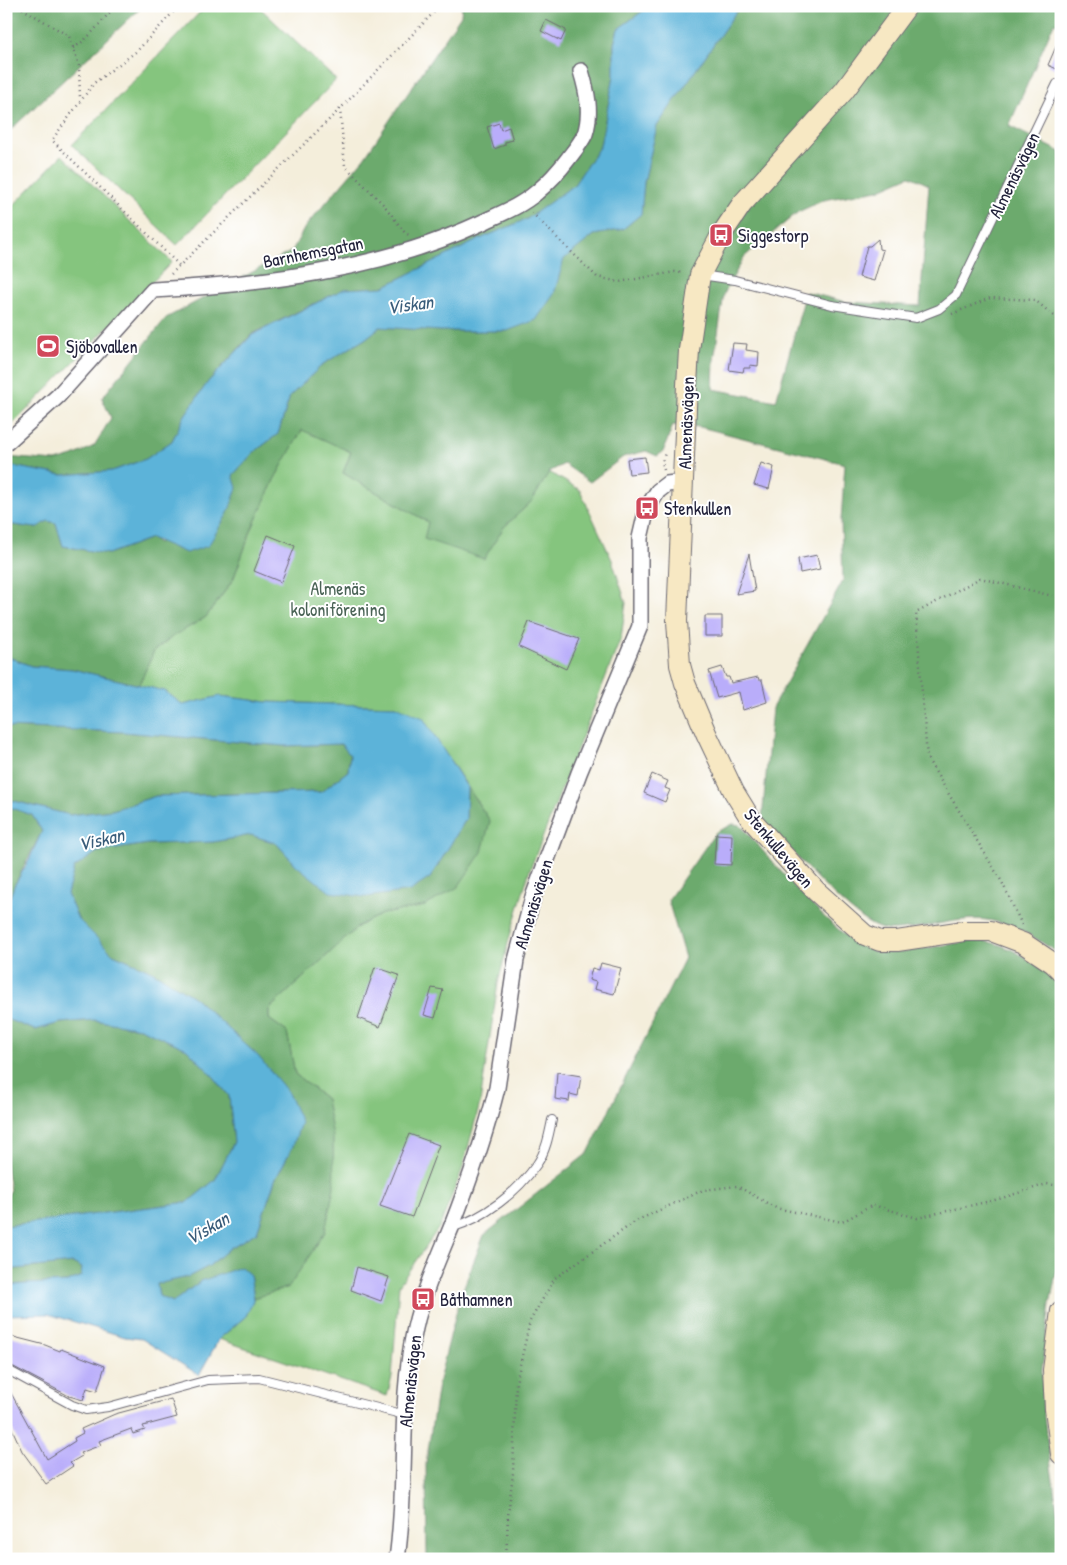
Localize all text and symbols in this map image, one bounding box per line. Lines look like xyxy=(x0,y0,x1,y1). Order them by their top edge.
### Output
street label: Almenäsvägen xyxy=(982,128,1046,222)
bus stop icon: Siggestorp xyxy=(708,222,734,248)
place label: Siggestorp xyxy=(738,223,809,248)
street label: Barnhemsgatan xyxy=(261,230,365,274)
water label: Viskan xyxy=(385,288,436,320)
sports icon: Sjöbovallen xyxy=(35,333,61,359)
place label: Sjöbovallen xyxy=(66,334,138,359)
street label: Almenäsvägen xyxy=(672,376,700,470)
bus stop icon: Stenkullen xyxy=(634,495,660,521)
place label: Stenkullen xyxy=(664,496,731,521)
park label: Almenäs koloniförening xyxy=(290,576,386,622)
street label: Stenkullevägen xyxy=(738,803,820,893)
water label: Viskan xyxy=(76,821,128,857)
street label: Almenäsvägen xyxy=(507,856,559,952)
water label: Viskan xyxy=(181,1204,235,1251)
bus stop icon: Båthamnen xyxy=(410,1286,436,1312)
place label: Båthamnen xyxy=(440,1287,513,1312)
street label: Almenäsvägen xyxy=(393,1334,427,1428)

